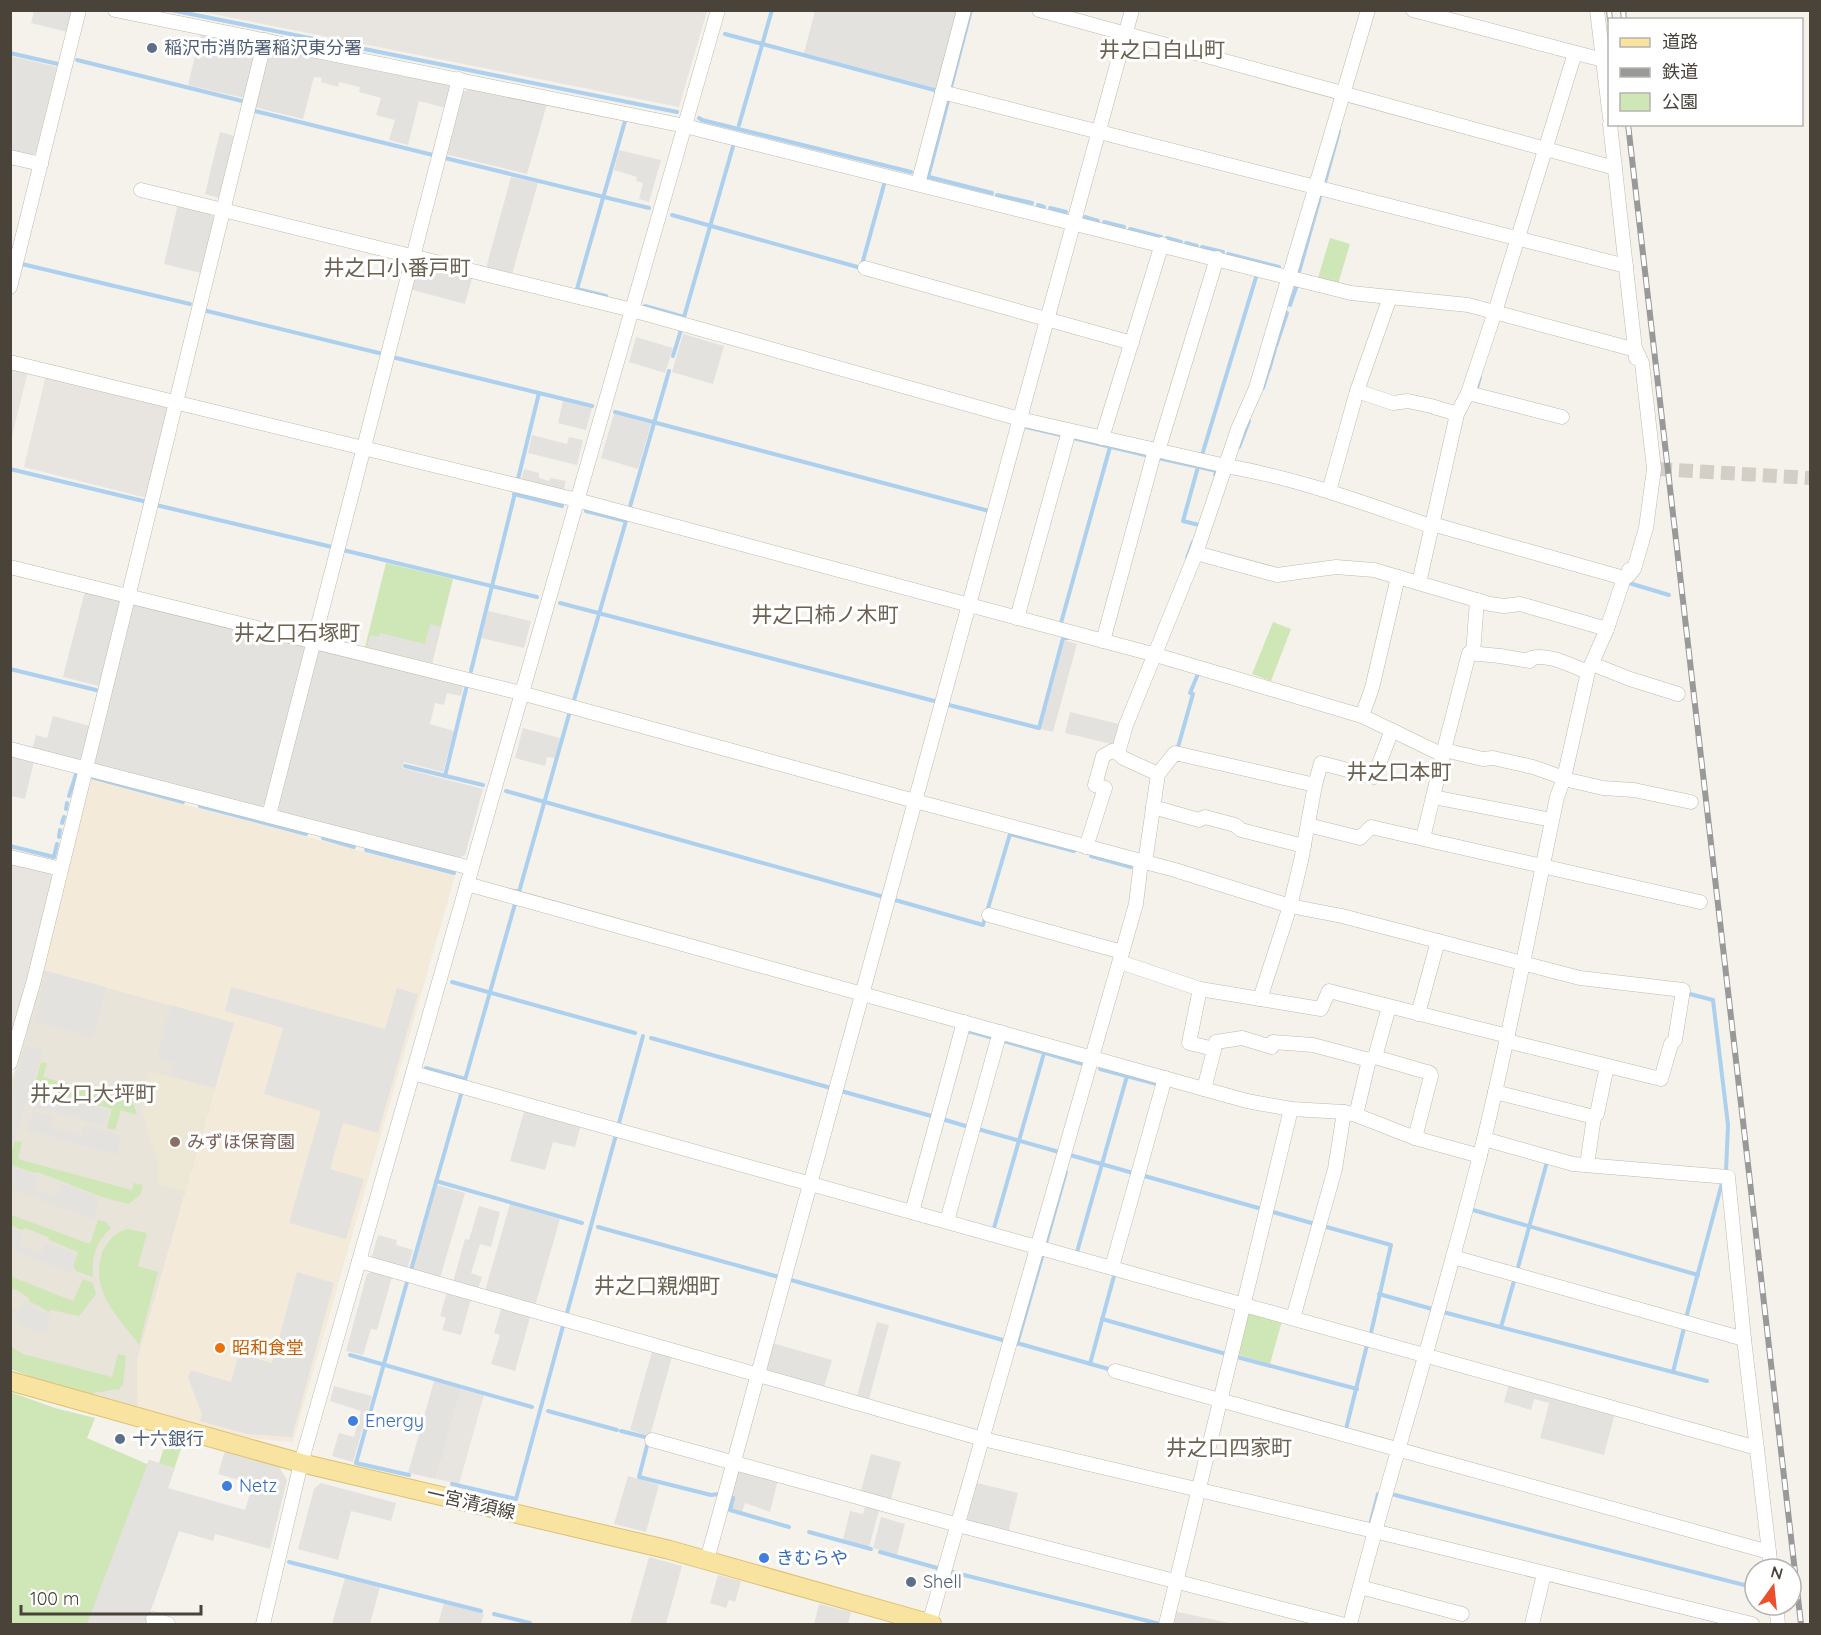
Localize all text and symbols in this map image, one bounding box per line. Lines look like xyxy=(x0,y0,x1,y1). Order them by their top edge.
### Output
legend xyxy=(1608,18,1803,126)
text: 道路 xyxy=(1662,30,1698,53)
place label: 稲沢市消防署稲沢東分署 xyxy=(164,36,362,59)
district label: 井之口白山町 xyxy=(1099,36,1225,62)
marker: 稲沢市消防署稲沢東分署 xyxy=(145,41,159,55)
text: 鉄道 xyxy=(1662,60,1698,83)
text: 公園 xyxy=(1662,90,1698,113)
district label: 井之口小番戸町 xyxy=(324,254,471,280)
district label: 井之口柿ノ木町 xyxy=(752,601,899,627)
district label: 井之口石塚町 xyxy=(234,619,360,645)
district label: 井之口本町 xyxy=(1347,758,1452,784)
district label: 井之口大坪町 xyxy=(30,1080,156,1106)
place label: みずほ保育園 xyxy=(187,1130,295,1153)
marker: みずほ保育園 xyxy=(168,1135,182,1149)
district label: 井之口親畑町 xyxy=(594,1272,720,1298)
place label: 昭和食堂 xyxy=(232,1336,304,1359)
marker: 昭和食堂 xyxy=(213,1341,227,1355)
place label: Energy xyxy=(365,1409,424,1432)
marker: Energy xyxy=(346,1414,360,1428)
place label: 十六銀行 xyxy=(132,1427,204,1450)
marker: 十六銀行 xyxy=(113,1432,127,1446)
district label: 井之口四家町 xyxy=(1166,1434,1292,1460)
place label: Netz xyxy=(239,1474,277,1497)
marker: Netz xyxy=(220,1479,234,1493)
street label: 一宮清須線 xyxy=(425,1481,518,1524)
place label: きむらや xyxy=(776,1546,848,1569)
marker: きむらや xyxy=(757,1551,771,1565)
north arrow xyxy=(1743,1557,1803,1617)
text: N xyxy=(1769,1561,1785,1584)
place label: Shell xyxy=(923,1570,962,1593)
marker: Shell xyxy=(904,1575,918,1589)
scale bar xyxy=(21,1578,201,1616)
text: 100 m xyxy=(30,1587,79,1610)

